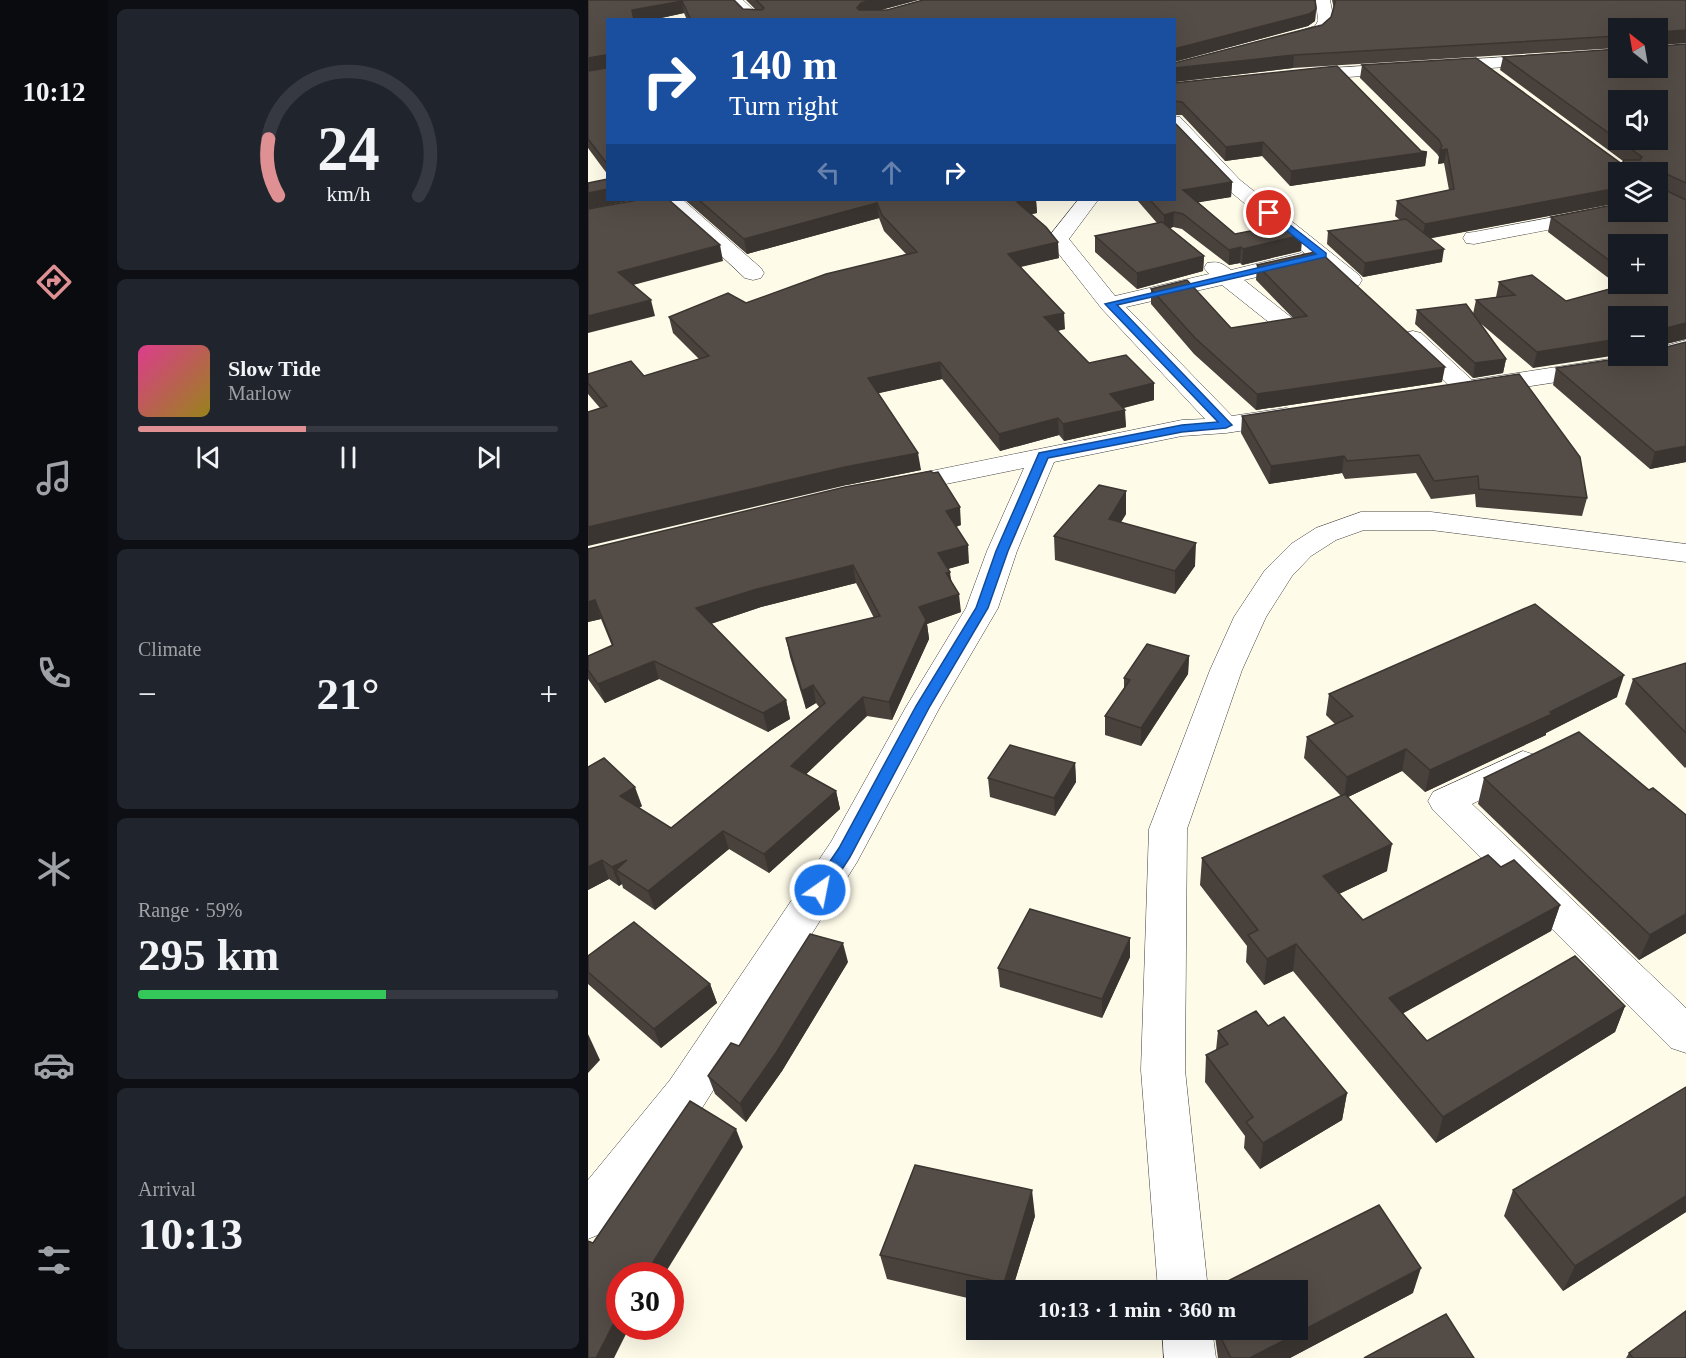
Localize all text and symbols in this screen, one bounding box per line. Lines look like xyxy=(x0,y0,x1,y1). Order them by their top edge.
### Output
north arrow xyxy=(1608,18,1668,78)
map controls xyxy=(1608,18,1668,366)
icon: right xyxy=(630,42,708,120)
text: 140 m xyxy=(729,42,838,88)
text: 10:12 xyxy=(23,77,86,107)
button: sound xyxy=(1608,90,1668,150)
text: Turn right xyxy=(729,91,838,121)
text: 24 xyxy=(317,115,379,184)
icon: left xyxy=(812,156,845,189)
icon: ahead xyxy=(875,156,908,189)
icon: right xyxy=(938,156,971,189)
button: layers xyxy=(1608,162,1668,222)
text: km/h xyxy=(326,183,370,207)
pin xyxy=(1243,187,1294,238)
icon: arrive xyxy=(1252,196,1285,229)
button: + xyxy=(1608,234,1668,294)
icon: directions xyxy=(33,261,75,303)
button: − xyxy=(1608,306,1668,366)
text: Slow Tide xyxy=(228,356,321,381)
text: Marlow xyxy=(228,382,291,404)
icon: previous xyxy=(192,441,225,474)
icon: pause xyxy=(332,441,365,474)
icon: next xyxy=(472,441,505,474)
icon: music xyxy=(33,457,75,499)
text: Climate xyxy=(138,638,201,660)
icon: phone xyxy=(33,652,75,694)
text: 21° xyxy=(317,669,380,719)
text: − xyxy=(138,676,157,712)
text: + xyxy=(539,676,558,712)
icon: climate xyxy=(33,848,75,890)
position arrow xyxy=(788,858,852,922)
text: Range · 59% xyxy=(138,899,242,921)
text: 295 km xyxy=(138,930,279,980)
icon: car xyxy=(33,1044,75,1086)
text: Arrival xyxy=(138,1178,196,1200)
text: 10:13 xyxy=(138,1209,243,1259)
icon: filters xyxy=(33,1239,75,1281)
speed limit sign: 30 xyxy=(606,1262,684,1340)
text: 10:13 · 1 min · 360 m xyxy=(1038,1297,1236,1322)

